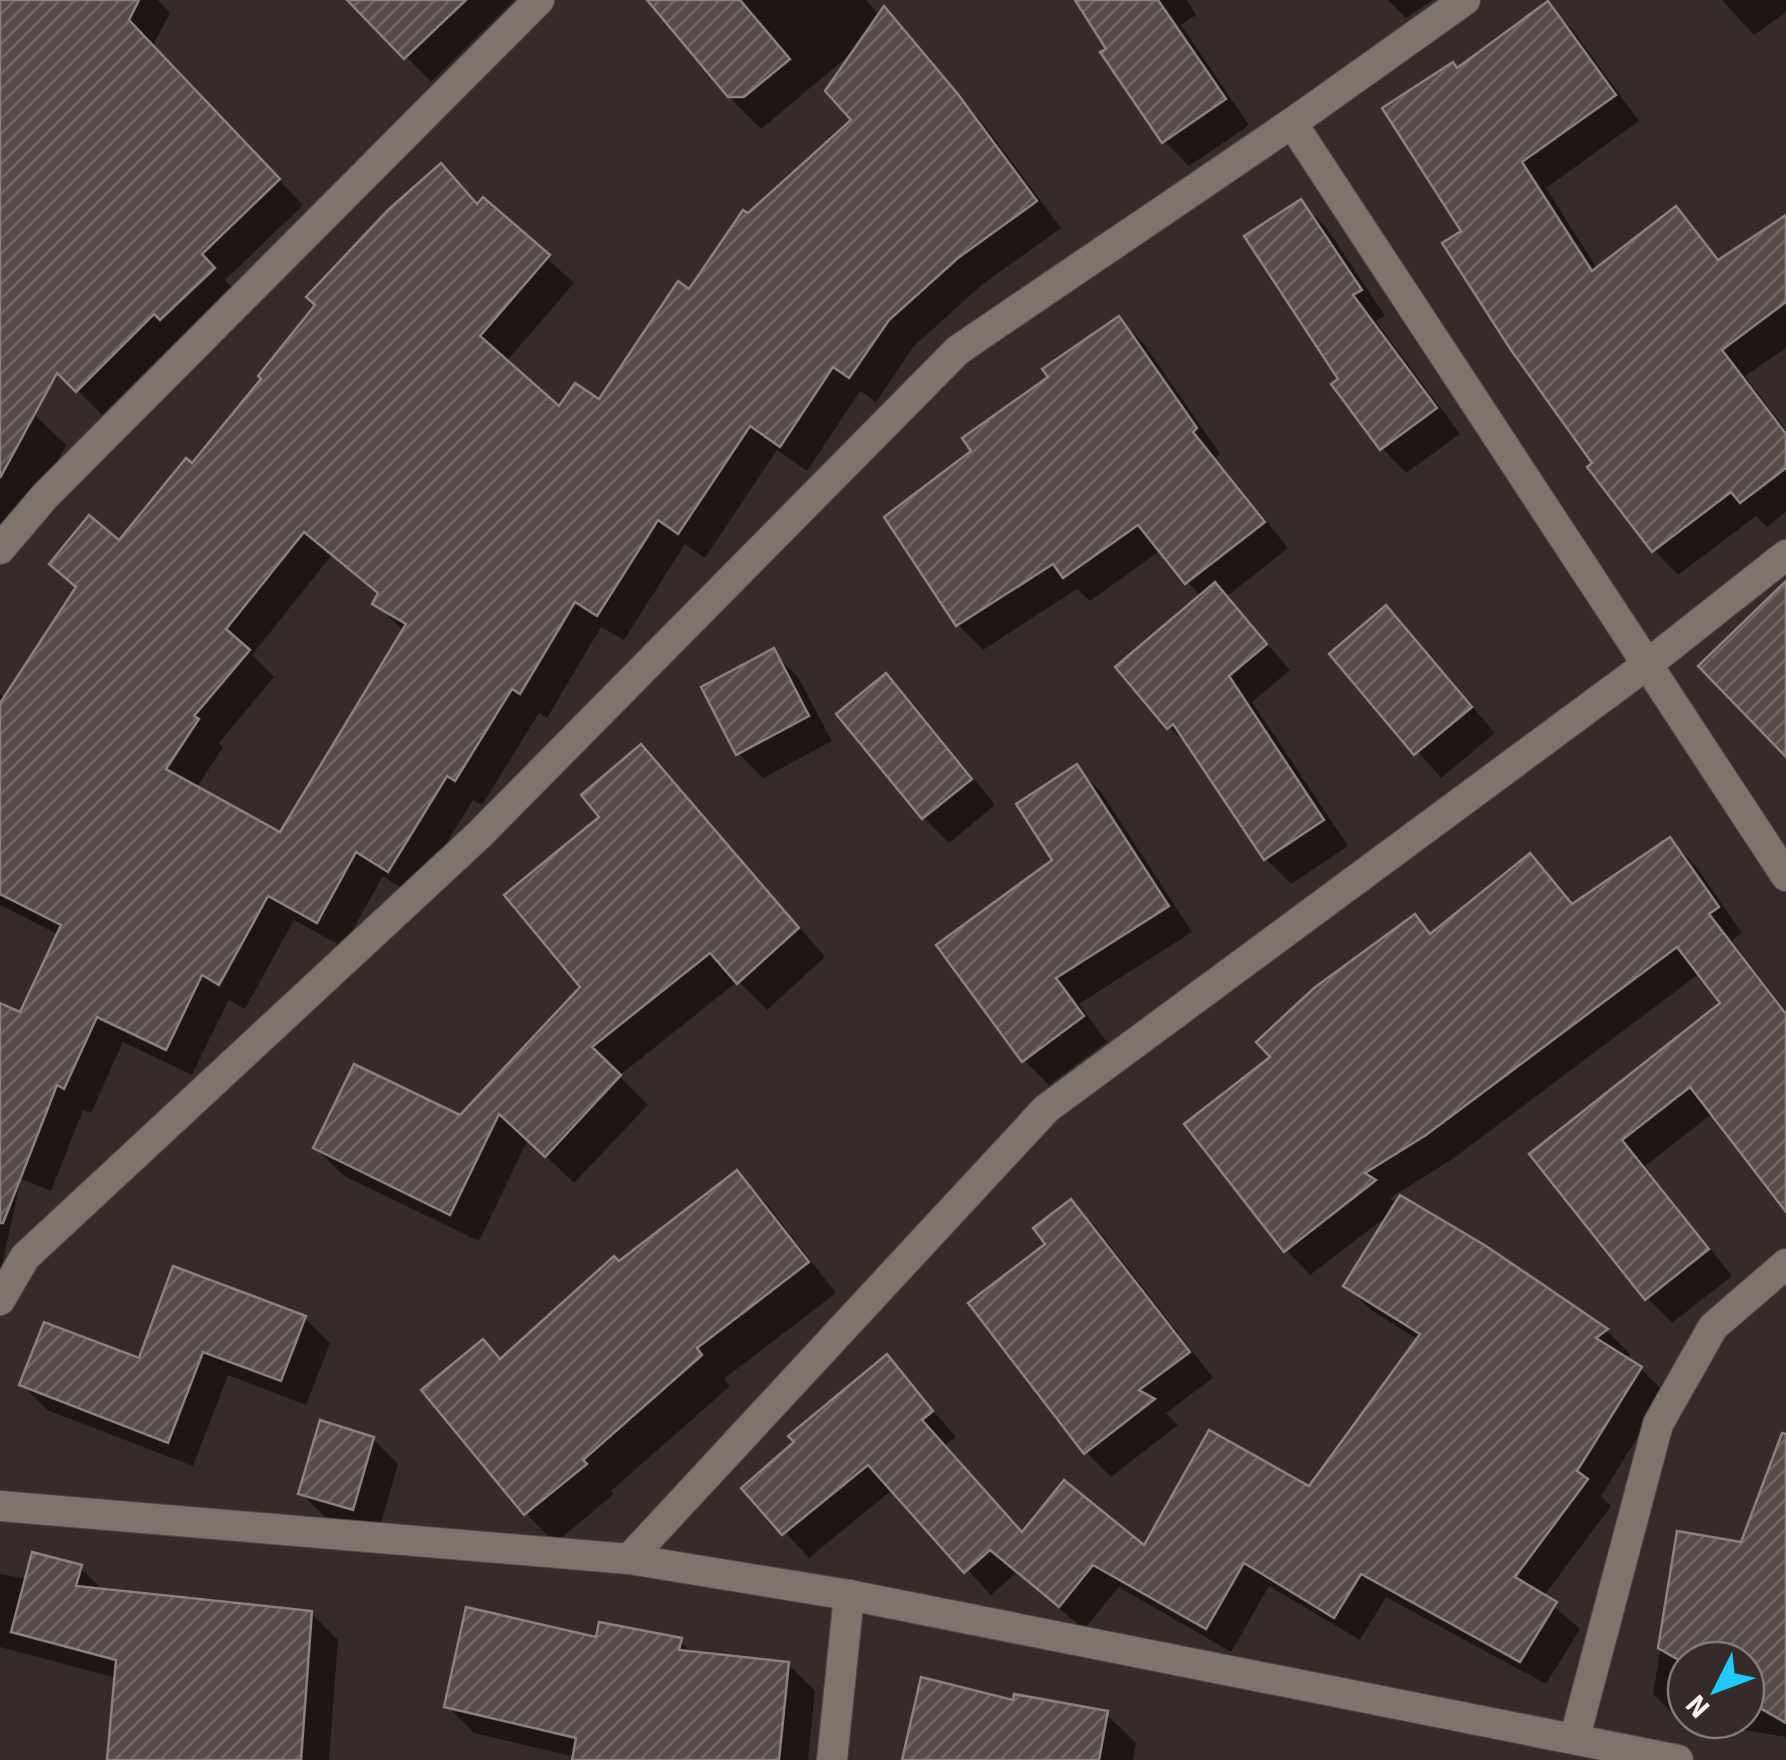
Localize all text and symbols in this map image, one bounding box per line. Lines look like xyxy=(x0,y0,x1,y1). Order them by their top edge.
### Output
north arrow xyxy=(1666,1640,1766,1740)
text: N xyxy=(1679,1687,1717,1725)

